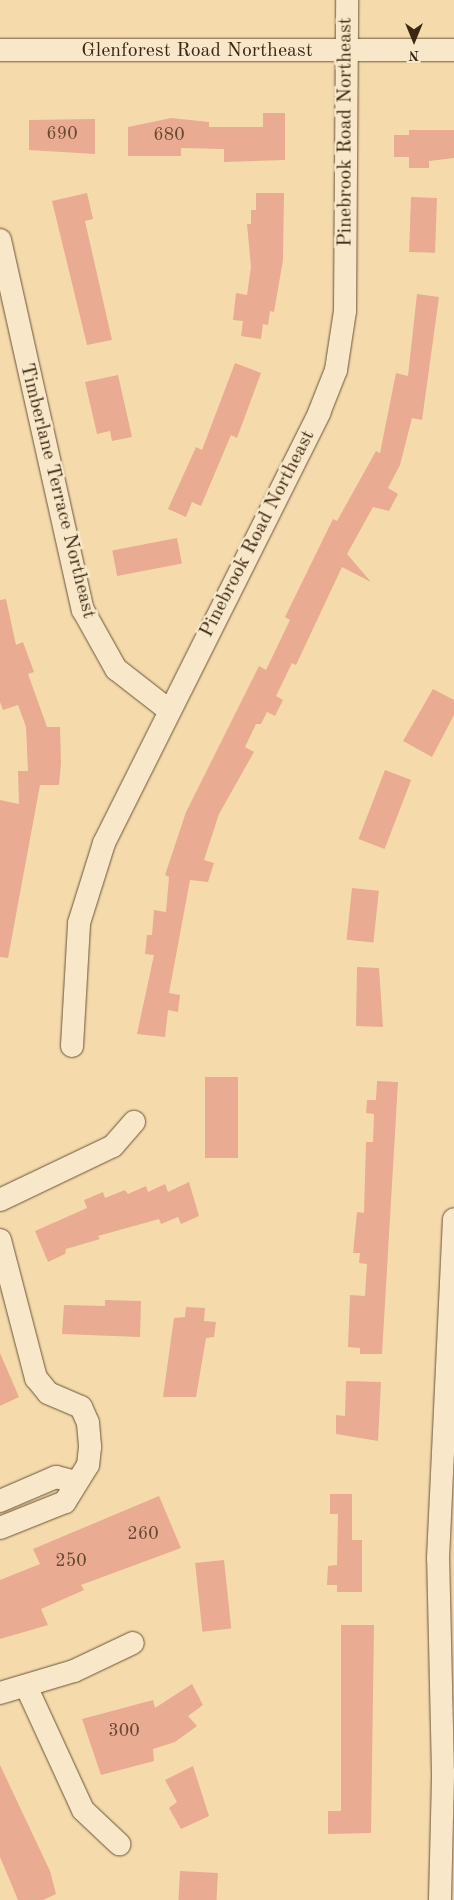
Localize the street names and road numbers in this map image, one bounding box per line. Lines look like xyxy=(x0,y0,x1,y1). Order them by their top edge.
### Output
street label: Pinebrook Road Northeast xyxy=(334,17,358,247)
street label: Glenforest Road Northeast xyxy=(81,39,313,63)
street label: Timberlane Terrace Northeast xyxy=(14,361,100,621)
street label: Pinebrook Road Northeast xyxy=(195,426,321,642)

